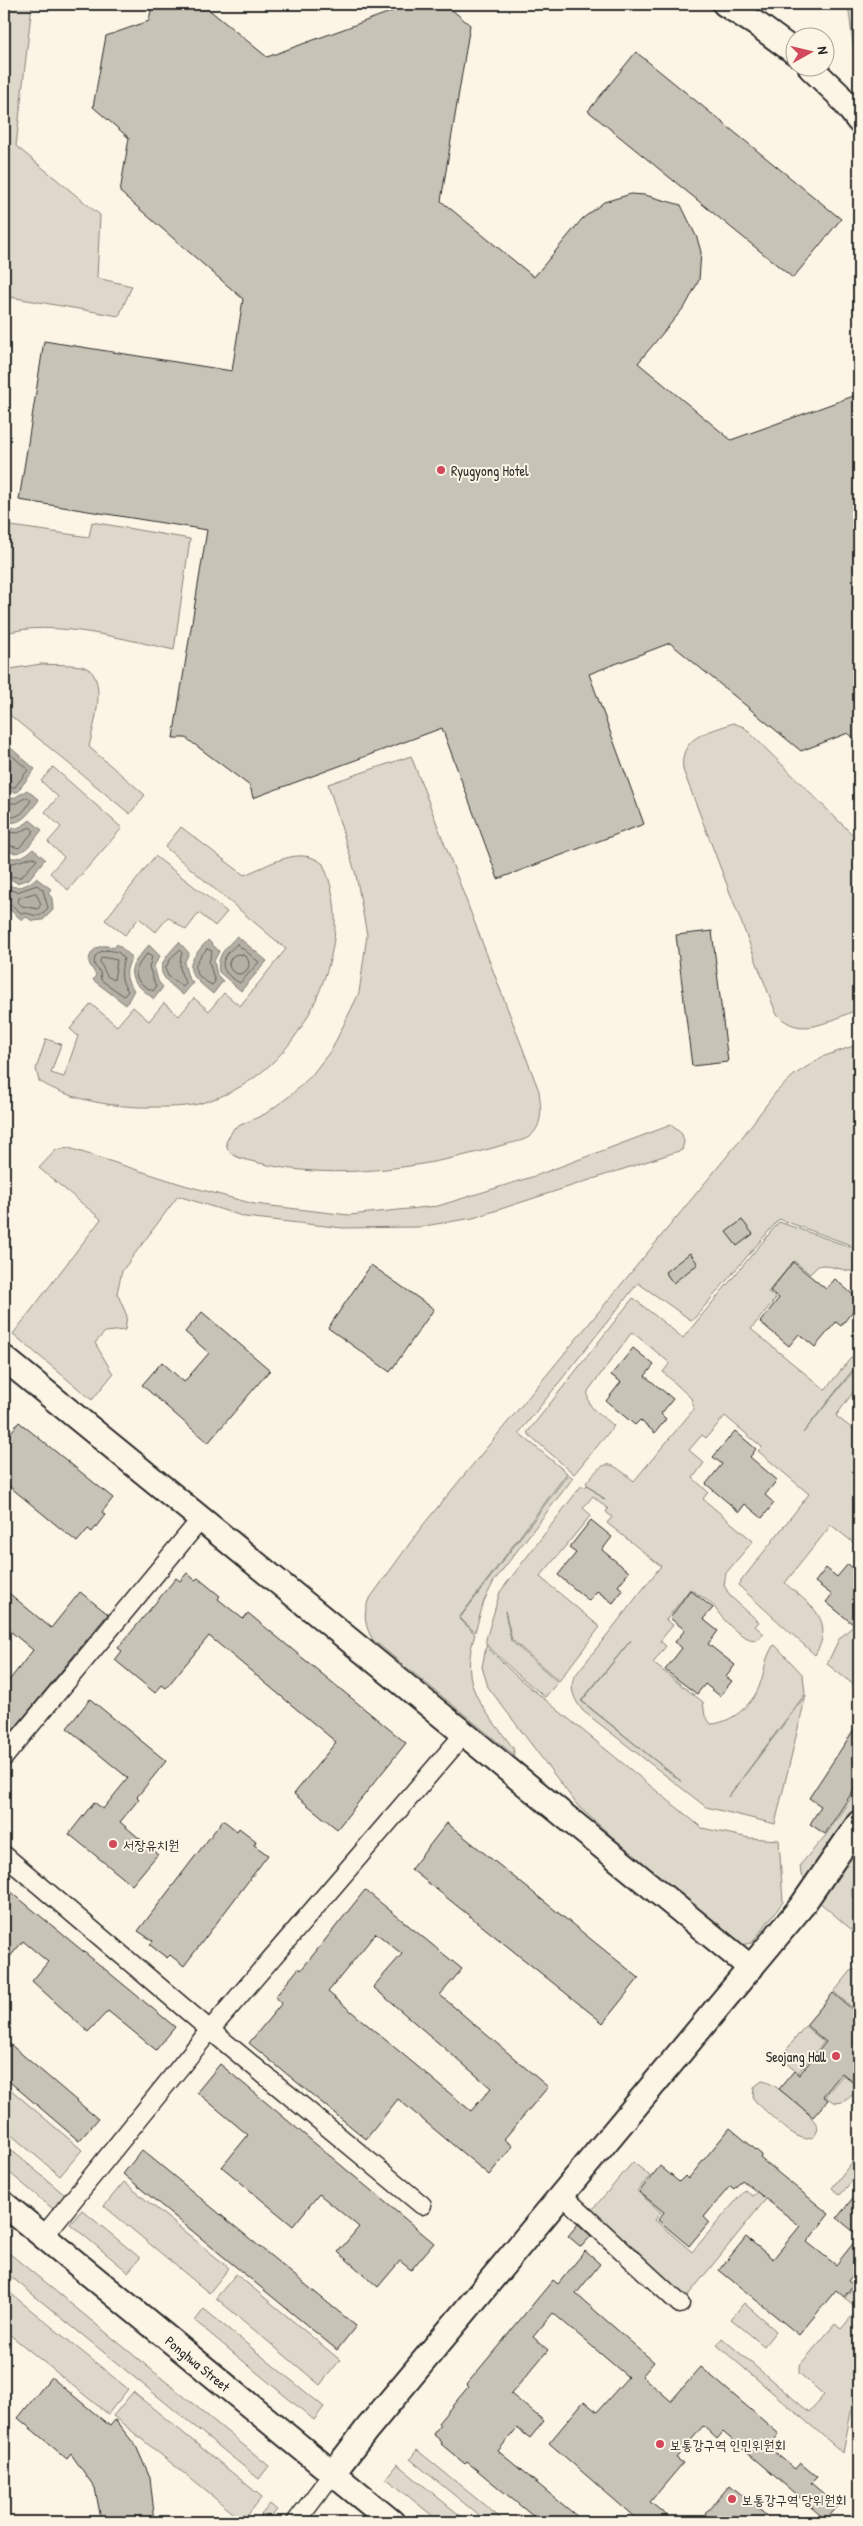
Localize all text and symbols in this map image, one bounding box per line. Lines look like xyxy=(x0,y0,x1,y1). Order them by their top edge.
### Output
north arrow xyxy=(786,28,836,78)
text: N xyxy=(813,45,833,56)
place label: Ryugyong Hotel xyxy=(451,461,529,481)
marker: Ryugyong Hotel xyxy=(435,464,447,476)
place label: 서장유치원 xyxy=(123,1835,179,1854)
marker: 서장유치원 xyxy=(107,1838,119,1850)
place label: Seojang Hall xyxy=(766,2047,827,2067)
marker: Seojang Hall xyxy=(830,2050,842,2062)
street label: Ponghwa Street xyxy=(162,2331,235,2396)
place label: 보통강구역 인민위원회 xyxy=(670,2435,786,2454)
marker: 보통강구역 인민위원회 xyxy=(654,2438,666,2450)
place label: 보통강구역 당위원회 xyxy=(742,2490,847,2509)
marker: 보통강구역 당위원회 xyxy=(726,2493,738,2505)

